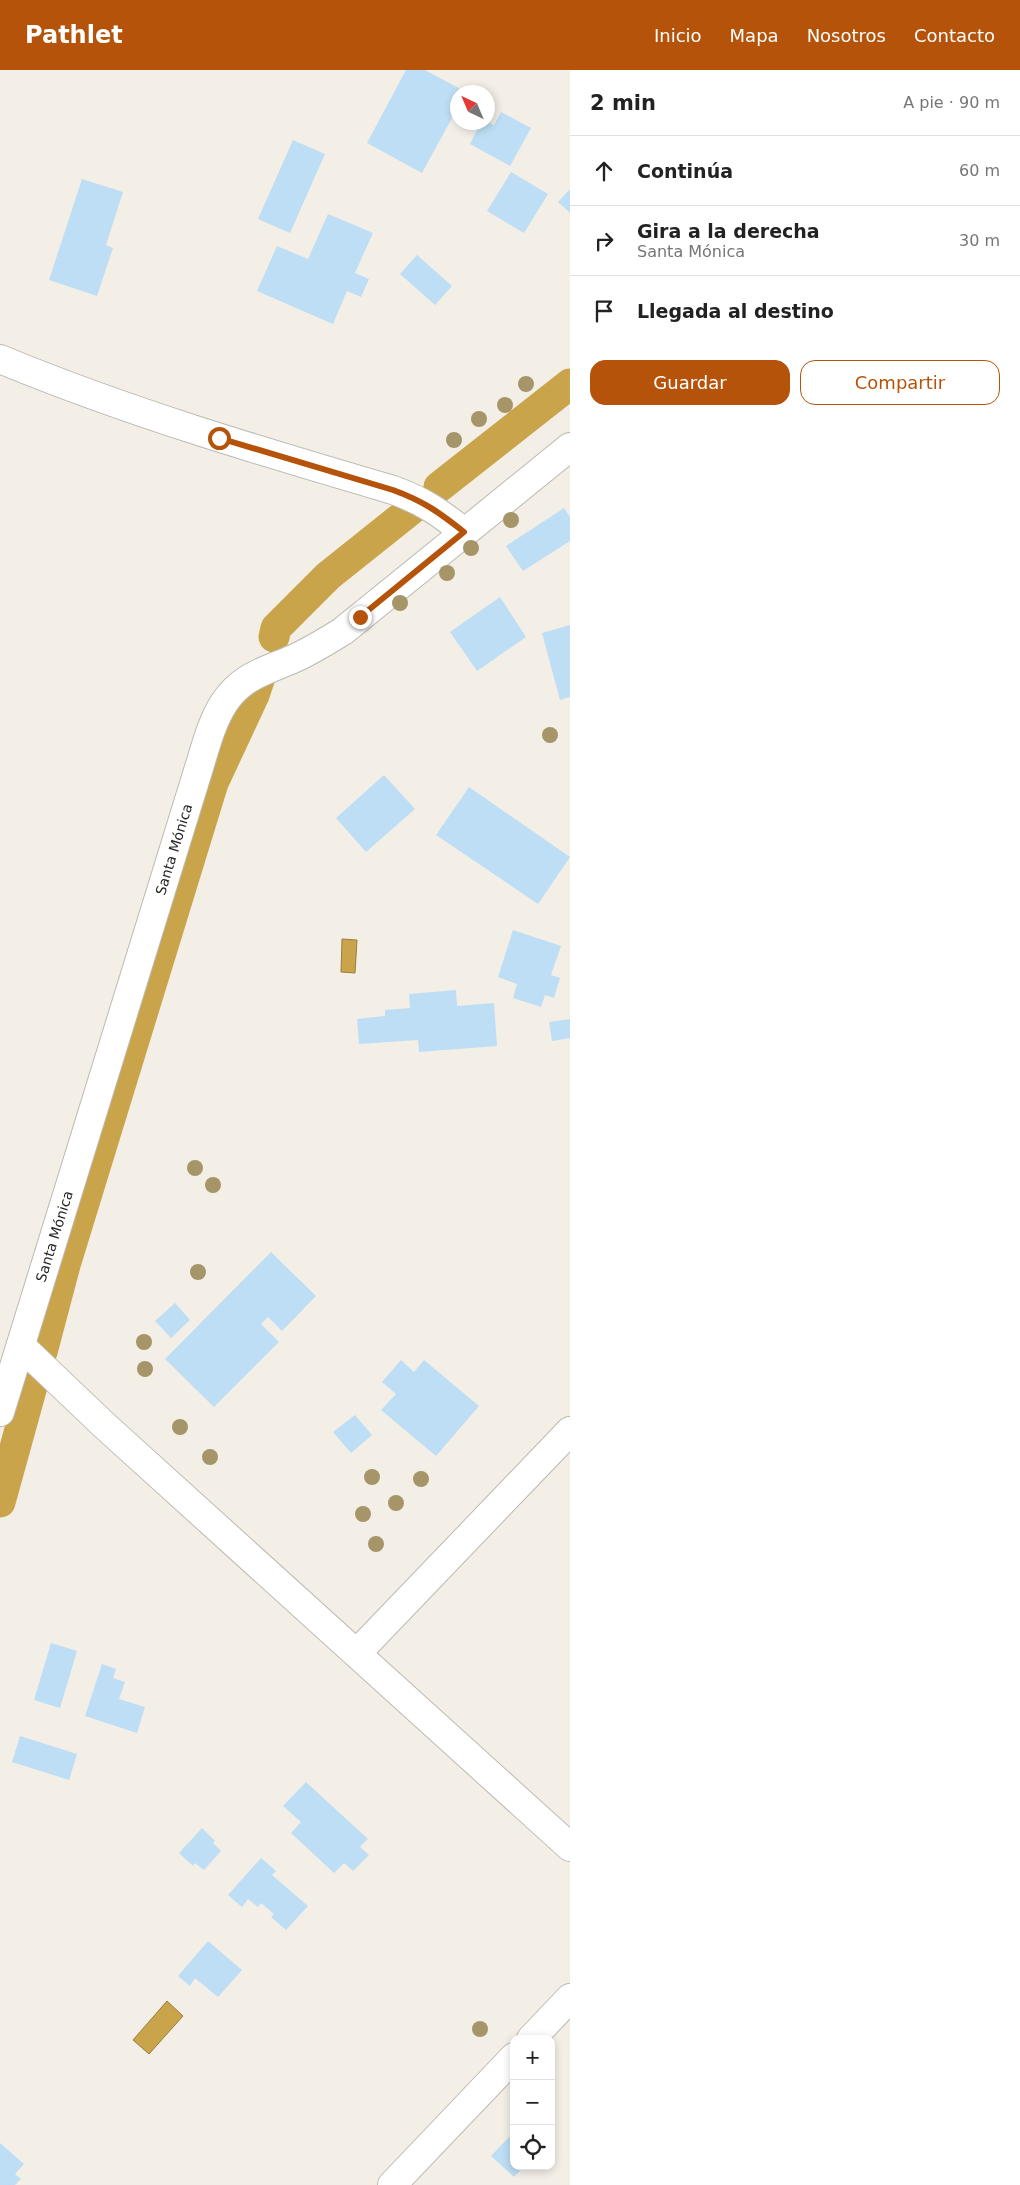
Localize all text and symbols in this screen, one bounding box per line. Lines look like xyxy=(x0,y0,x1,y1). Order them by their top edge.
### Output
text: Pathlet xyxy=(25,21,123,49)
text: Inicio xyxy=(654,25,702,46)
text: Mapa xyxy=(730,25,779,46)
text: Nosotros xyxy=(807,25,886,46)
text: Contacto xyxy=(914,25,995,46)
north arrow xyxy=(450,85,495,130)
text: 2 min xyxy=(590,91,656,115)
text: A pie · 90 m xyxy=(903,93,1000,112)
icon: ahead xyxy=(590,157,618,185)
text: Continúa xyxy=(637,160,733,182)
text: 60 m xyxy=(959,161,1000,180)
text: Gira a la derecha xyxy=(637,220,820,242)
icon: right xyxy=(590,227,618,255)
text: 30 m xyxy=(959,231,1000,250)
text: Santa Mónica xyxy=(637,242,745,261)
icon: arrive xyxy=(590,297,618,325)
text: Llegada al destino xyxy=(637,300,834,322)
button: Guardar xyxy=(590,360,790,405)
button: Compartir xyxy=(800,360,1000,405)
route start xyxy=(208,427,231,450)
route end xyxy=(349,606,372,629)
street label: Santa Mónica xyxy=(152,802,195,897)
street label: Santa Mónica xyxy=(33,1189,76,1284)
map controls xyxy=(510,2035,555,2170)
button: + xyxy=(510,2035,555,2080)
button: − xyxy=(510,2080,555,2125)
button: locate xyxy=(510,2125,555,2170)

